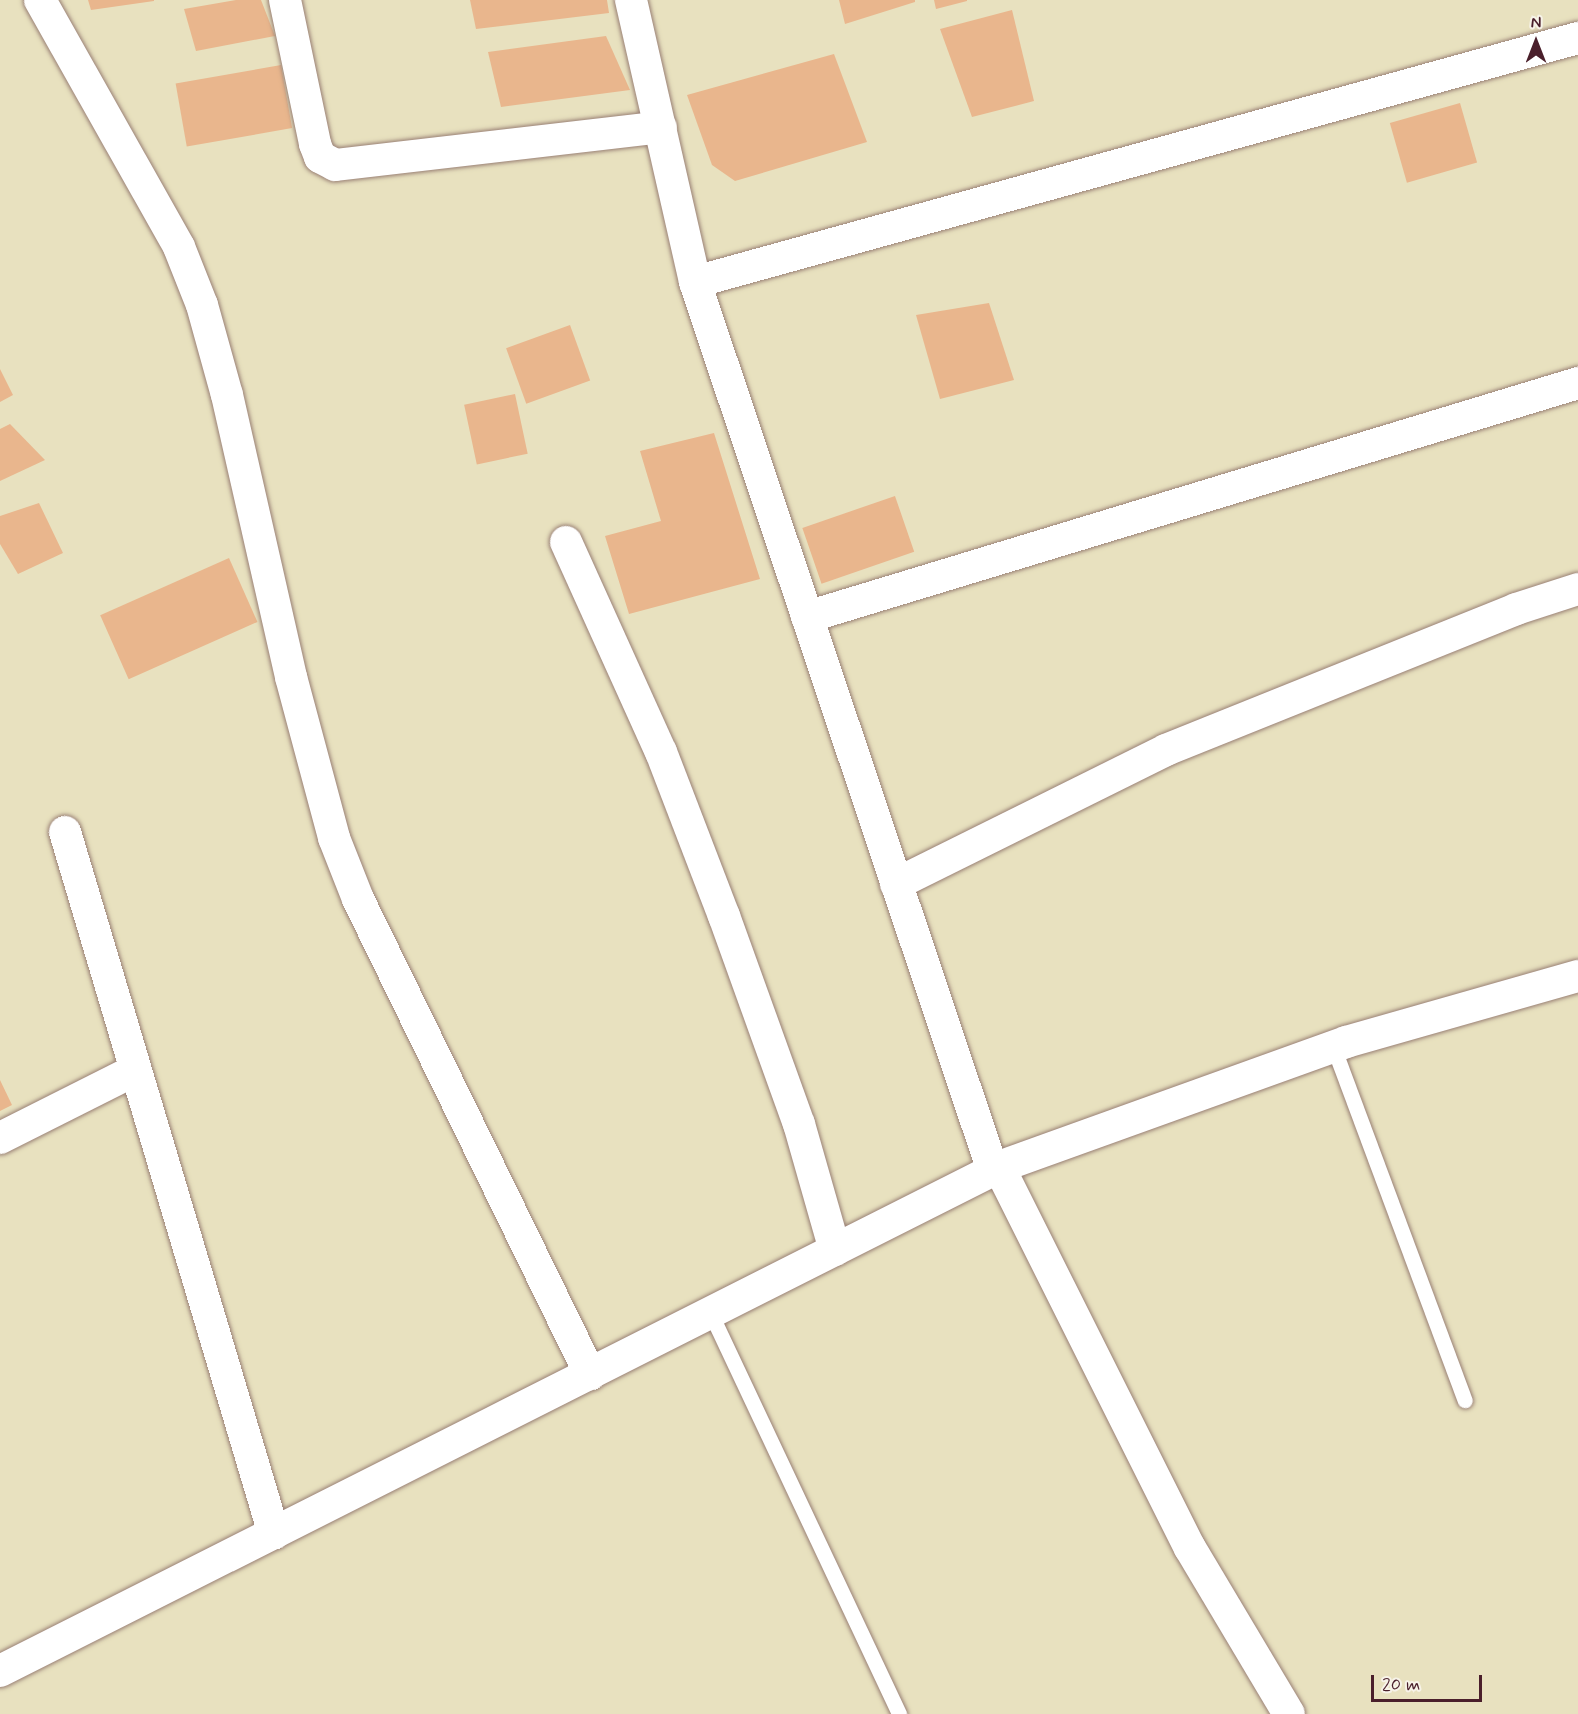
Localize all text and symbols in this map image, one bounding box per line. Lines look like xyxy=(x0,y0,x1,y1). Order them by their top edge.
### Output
north arrow xyxy=(1506,12,1566,72)
text: N xyxy=(1531,13,1541,34)
scale bar xyxy=(1374,1663,1485,1701)
text: 20 m xyxy=(1382,1673,1420,1697)

